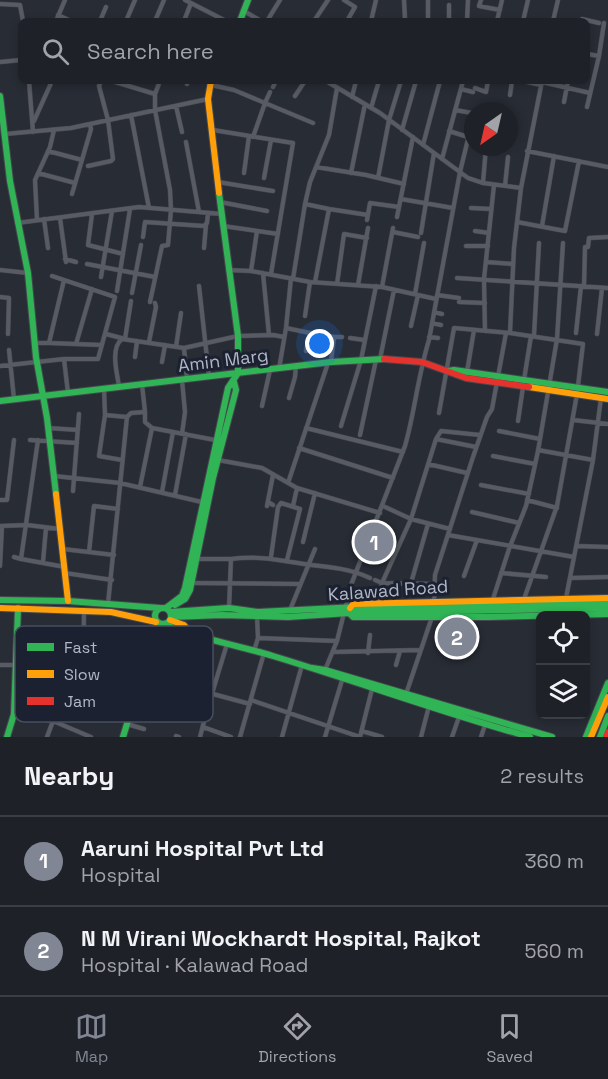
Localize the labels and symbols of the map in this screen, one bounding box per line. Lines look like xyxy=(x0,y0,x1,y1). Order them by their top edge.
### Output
north arrow xyxy=(464,102,518,156)
your location xyxy=(305,329,334,358)
street label: Amin Marg xyxy=(177,343,269,377)
pin: 1 xyxy=(354,520,394,564)
street label: Kalawad Road xyxy=(327,574,449,606)
pin: 2 xyxy=(438,614,476,660)
legend xyxy=(15,626,213,722)
text: Fast xyxy=(64,637,97,658)
text: Slow xyxy=(64,664,100,685)
text: Jam xyxy=(64,691,96,712)

